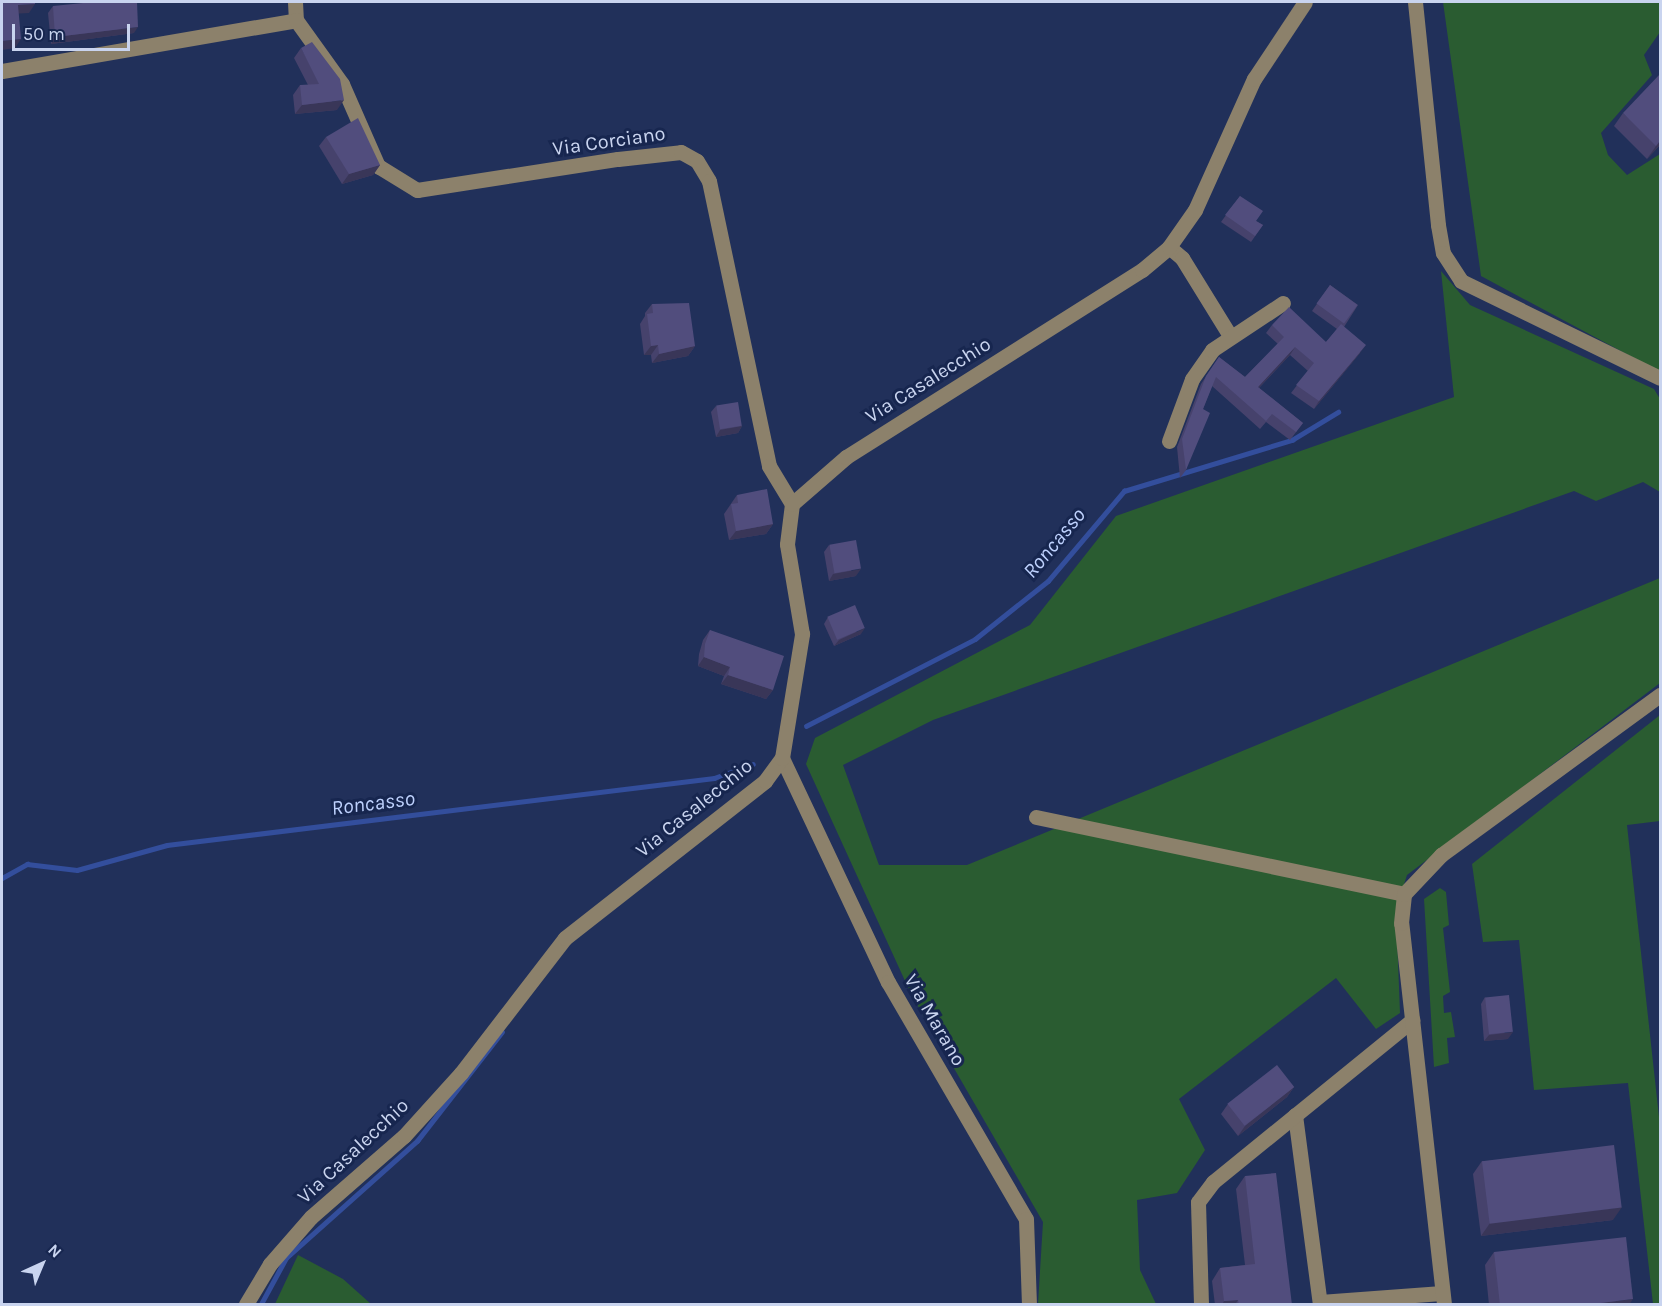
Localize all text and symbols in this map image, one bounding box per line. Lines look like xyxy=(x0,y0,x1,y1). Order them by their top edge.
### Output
scale bar xyxy=(15,12,134,50)
text: 50 m xyxy=(23,23,65,45)
street label: Via Corciano xyxy=(551,121,667,161)
street label: Via Casalecchio xyxy=(861,332,995,428)
water label: Roncasso xyxy=(1017,503,1091,583)
street label: Via Casalecchio xyxy=(631,754,757,862)
water label: Roncasso xyxy=(330,785,416,821)
street label: Via Marano xyxy=(899,970,971,1070)
street label: Via Casalecchio xyxy=(292,1093,414,1209)
north arrow xyxy=(12,1234,72,1294)
text: N xyxy=(44,1240,66,1262)

